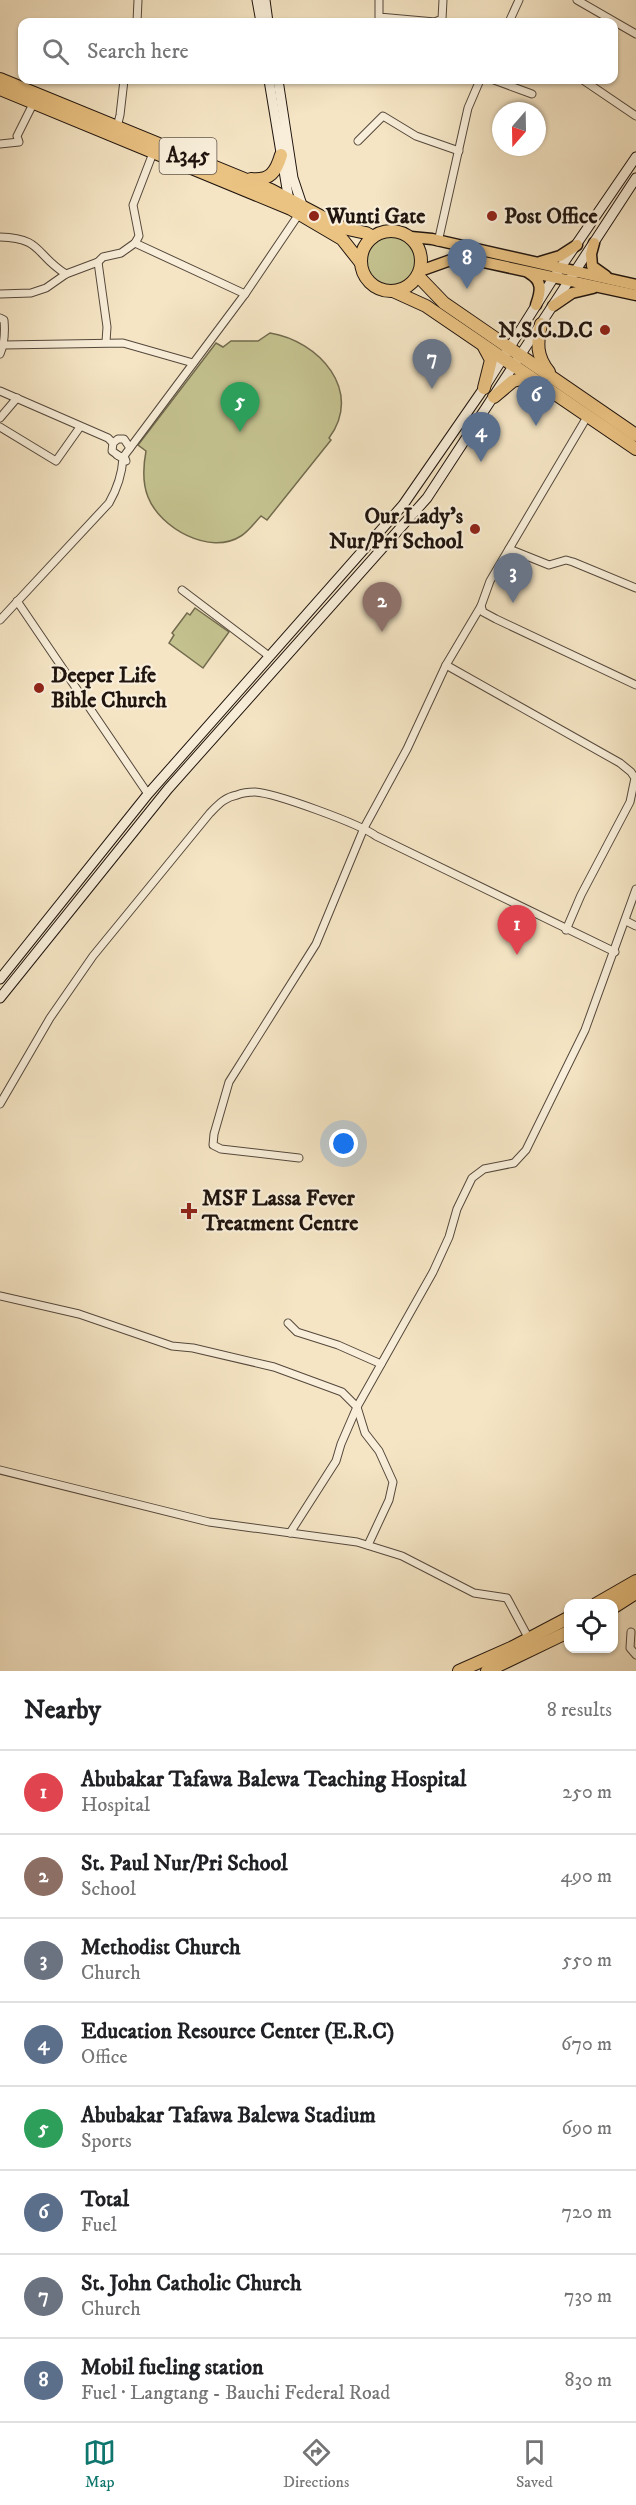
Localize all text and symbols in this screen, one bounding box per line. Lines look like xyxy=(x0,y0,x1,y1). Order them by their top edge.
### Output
search box xyxy=(18,18,618,84)
icon: search xyxy=(39,35,72,68)
text: Search here xyxy=(87,38,189,65)
north arrow xyxy=(492,102,546,156)
road number: A345 xyxy=(160,138,216,174)
place label: Wunti Gate xyxy=(325,203,425,230)
place label: Post Office xyxy=(504,203,598,230)
marker: Wunti Gate xyxy=(307,209,321,223)
marker: Post Office xyxy=(485,209,499,223)
pin: 8 xyxy=(448,240,486,289)
place label: N.S.C.D.C xyxy=(498,317,593,344)
marker: N.S.C.D.C xyxy=(598,323,612,337)
pin: 7 xyxy=(412,340,452,389)
pin: 6 xyxy=(516,376,556,426)
pin: 5 xyxy=(220,382,260,432)
pin: 4 xyxy=(462,412,500,462)
place label: Our Lady's Nur/Pri School xyxy=(329,503,464,555)
marker: Our Lady's Nur/Pri School xyxy=(468,522,482,536)
pin: 3 xyxy=(494,554,532,603)
pin: 2 xyxy=(362,582,401,632)
place label: Deeper Life Bible Church xyxy=(51,662,167,714)
marker: Deeper Life Bible Church xyxy=(32,681,46,695)
pin: 1 xyxy=(498,906,536,955)
your location xyxy=(329,1129,358,1158)
place label: MSF Lassa Fever Treatment Centre xyxy=(201,1185,358,1237)
marker: MSF Lassa Fever Treatment Centre xyxy=(180,1202,198,1220)
map controls xyxy=(564,1599,618,1653)
button: locate xyxy=(564,1599,618,1653)
text: Nearby xyxy=(24,1694,101,1727)
text: 8 results xyxy=(547,1698,612,1723)
text: Abubakar Tafawa Balewa Teaching Hospital xyxy=(81,1766,466,1793)
text: 1 xyxy=(40,1780,47,1805)
text: 250 m xyxy=(562,1780,612,1805)
text: Hospital xyxy=(81,1793,150,1818)
text: St. Paul Nur/Pri School xyxy=(81,1850,288,1877)
text: 2 xyxy=(39,1864,48,1889)
text: 490 m xyxy=(560,1864,612,1889)
text: School xyxy=(81,1877,136,1902)
text: Methodist Church xyxy=(81,1934,241,1961)
text: 3 xyxy=(40,1948,47,1973)
text: 550 m xyxy=(562,1948,612,1973)
text: Church xyxy=(81,1961,141,1986)
text: Education Resource Center (E.R.C) xyxy=(81,2018,394,2045)
text: 4 xyxy=(38,2032,49,2057)
text: 670 m xyxy=(561,2032,612,2057)
text: Office xyxy=(81,2045,128,2070)
text: Abubakar Tafawa Balewa Stadium xyxy=(81,2102,376,2129)
text: 5 xyxy=(39,2116,48,2141)
text: 690 m xyxy=(562,2116,612,2141)
text: Sports xyxy=(81,2129,132,2154)
text: Total xyxy=(81,2186,129,2213)
text: 6 xyxy=(38,2200,49,2225)
text: 720 m xyxy=(562,2200,612,2225)
text: Fuel xyxy=(81,2213,117,2238)
text: St. John Catholic Church xyxy=(81,2270,302,2297)
text: 7 xyxy=(38,2284,49,2309)
text: 730 m xyxy=(564,2284,612,2309)
text: Church xyxy=(81,2297,141,2322)
text: Mobil fueling station xyxy=(81,2354,263,2381)
text: 8 xyxy=(38,2368,49,2393)
text: 830 m xyxy=(564,2368,612,2393)
text: Fuel · Langtang - Bauchi Federal Road xyxy=(81,2381,390,2406)
tab: Map xyxy=(83,2436,116,2492)
tab: Directions xyxy=(283,2436,349,2492)
tab: Saved xyxy=(516,2436,553,2492)

